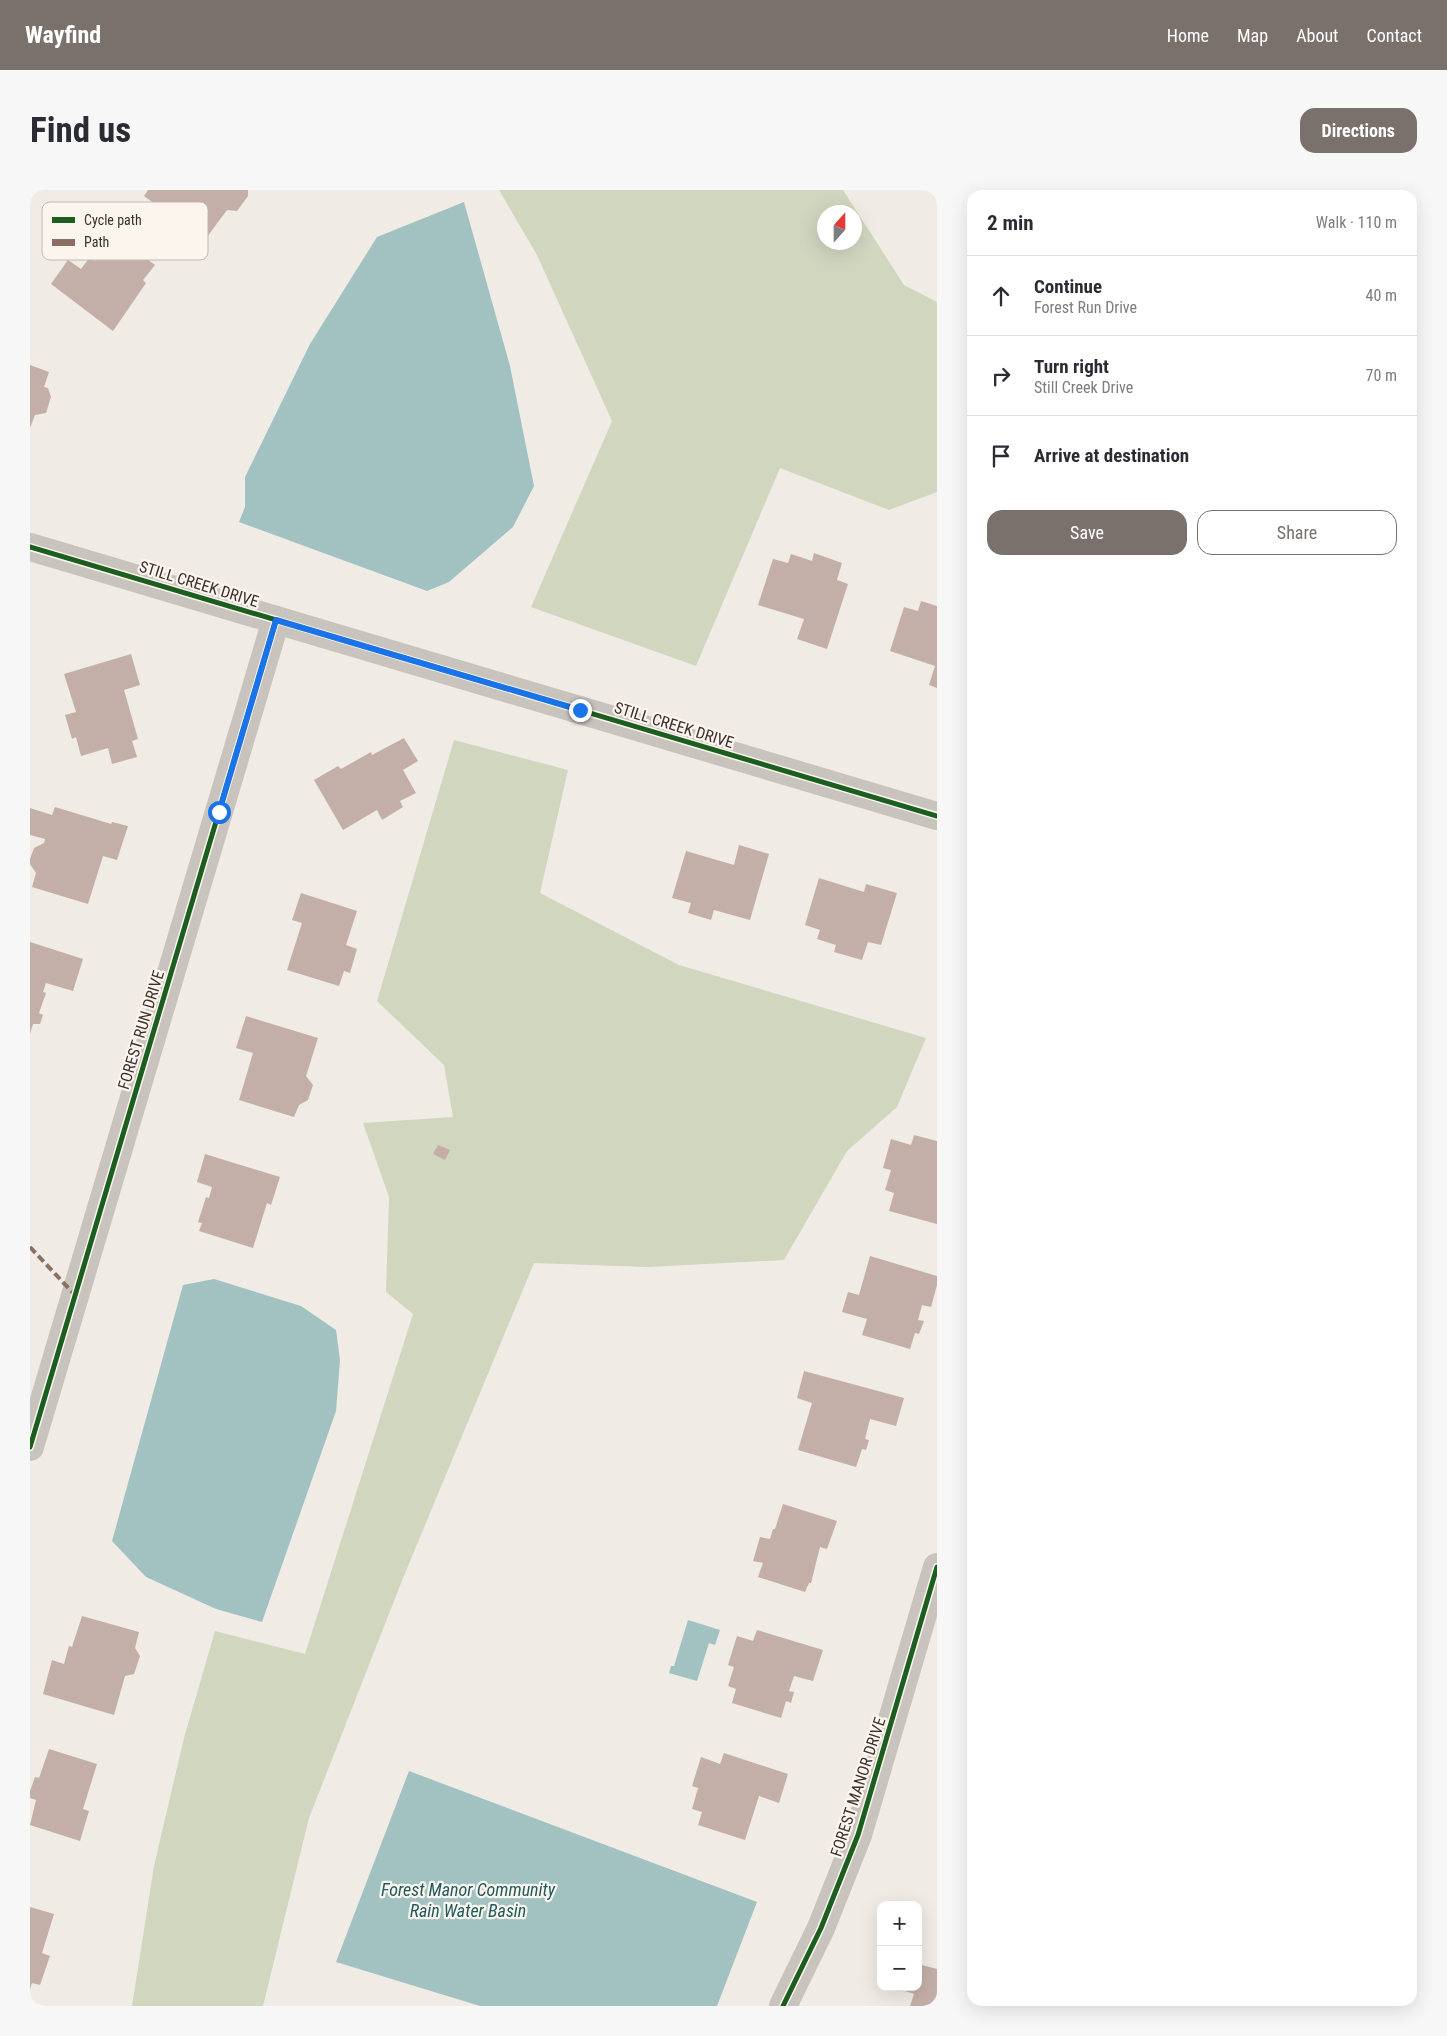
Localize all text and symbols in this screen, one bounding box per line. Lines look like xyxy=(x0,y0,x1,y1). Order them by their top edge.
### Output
text: Wayfind xyxy=(25,21,101,49)
text: Home xyxy=(1167,25,1209,46)
text: Map xyxy=(1237,25,1268,46)
text: About xyxy=(1296,25,1338,46)
text: Contact xyxy=(1366,25,1422,46)
button: Directions xyxy=(1300,108,1417,153)
text: Find us xyxy=(30,110,131,151)
legend xyxy=(42,202,208,260)
north arrow xyxy=(817,205,862,250)
text: 2 min xyxy=(987,211,1034,235)
text: Cycle path xyxy=(84,212,142,228)
text: Walk · 110 m xyxy=(1316,213,1397,232)
text: Path xyxy=(84,234,109,250)
text: Continue xyxy=(1034,275,1102,298)
icon: ahead xyxy=(987,282,1015,310)
text: 40 m xyxy=(1365,286,1397,305)
text: Forest Run Drive xyxy=(1034,298,1137,317)
text: Turn right xyxy=(1034,355,1109,378)
icon: right xyxy=(987,362,1015,390)
text: 70 m xyxy=(1365,366,1397,385)
text: Still Creek Drive xyxy=(1034,378,1133,397)
icon: arrive xyxy=(987,442,1015,470)
text: Arrive at destination xyxy=(1034,444,1189,467)
button: Save xyxy=(987,510,1187,555)
button: Share xyxy=(1197,510,1397,555)
street label: STILL CREEK DRIVE xyxy=(137,557,261,611)
street label: STILL CREEK DRIVE xyxy=(612,698,736,752)
route end xyxy=(569,699,592,722)
route start xyxy=(208,801,231,824)
street label: FOREST RUN DRIVE xyxy=(114,968,168,1092)
street label: FOREST MANOR DRIVE xyxy=(826,1715,890,1859)
water label: Forest Manor Community Rain Water Basin xyxy=(381,1879,556,1921)
map controls xyxy=(877,1901,922,1991)
button: + xyxy=(877,1901,922,1946)
button: − xyxy=(877,1946,922,1991)

